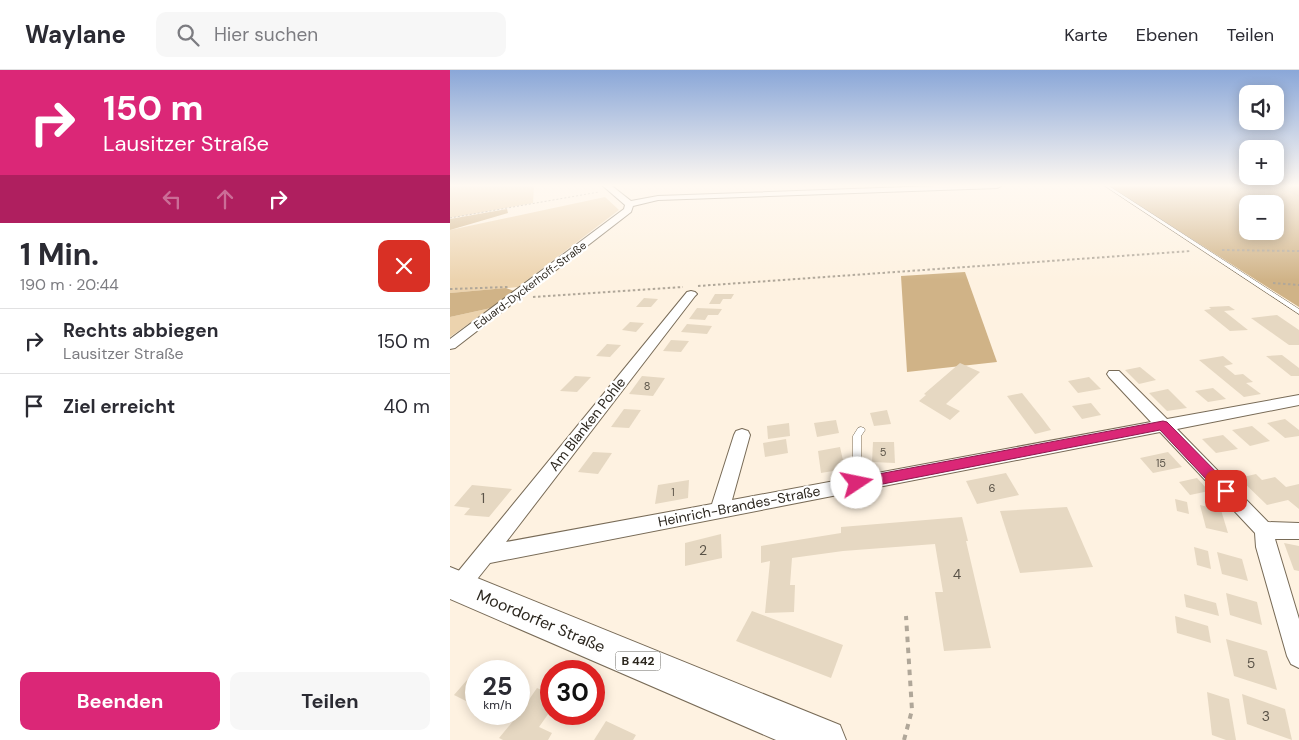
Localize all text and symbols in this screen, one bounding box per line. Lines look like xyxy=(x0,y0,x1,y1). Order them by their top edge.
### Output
search box xyxy=(156,12,506,57)
text: Waylane xyxy=(25,19,126,50)
icon: search xyxy=(174,21,202,49)
text: Hier suchen xyxy=(214,22,318,47)
text: Karte xyxy=(1064,23,1108,47)
text: Ebenen xyxy=(1136,23,1198,47)
text: Teilen xyxy=(1226,23,1274,47)
text: 150 m xyxy=(103,85,203,131)
map controls xyxy=(1239,85,1284,240)
button: sound xyxy=(1239,85,1284,130)
icon: right xyxy=(20,90,85,155)
text: Lausitzer Straße xyxy=(103,129,269,158)
button: + xyxy=(1239,140,1284,185)
icon: left xyxy=(158,185,186,213)
icon: ahead xyxy=(211,185,239,213)
icon: right xyxy=(264,185,292,213)
button: − xyxy=(1239,195,1284,240)
text: 1 Min. xyxy=(20,235,99,274)
street label: Eduard-Dyckerhoff-Straße xyxy=(471,238,589,332)
button: close xyxy=(378,240,430,292)
text: 190 m · 20:44 xyxy=(20,274,119,295)
text: Rechts abbiegen xyxy=(63,318,218,343)
icon: right xyxy=(20,327,48,355)
text: 150 m xyxy=(378,329,430,354)
text: Lausitzer Straße xyxy=(63,343,184,364)
street label: Am Blanken Pohle xyxy=(545,373,629,475)
house number: 8 xyxy=(644,379,650,393)
icon: arrive xyxy=(20,392,48,420)
text: Ziel erreicht xyxy=(63,394,175,419)
text: 40 m xyxy=(383,394,430,419)
house number: 5 xyxy=(880,445,887,459)
position arrow xyxy=(830,456,882,508)
house number: 15 xyxy=(1156,456,1166,470)
pin xyxy=(1205,470,1247,512)
icon: arrive xyxy=(1212,477,1240,505)
street label: Heinrich-Brandes-Straße xyxy=(656,481,822,531)
house number: 6 xyxy=(989,481,996,495)
house number: 1 xyxy=(671,485,675,499)
house number: 1 xyxy=(481,489,485,507)
house number: 2 xyxy=(699,541,707,559)
house number: 4 xyxy=(953,565,962,583)
street label: Moordorfer Straße xyxy=(474,584,608,658)
road number: B 442 xyxy=(616,652,660,670)
house number: 5 xyxy=(1247,654,1255,672)
speed limit sign: 30 xyxy=(540,660,605,725)
text: 25 xyxy=(483,670,512,703)
button: Beenden xyxy=(20,672,220,730)
button: Teilen xyxy=(230,672,430,730)
text: km/h xyxy=(483,697,512,713)
house number: 3 xyxy=(1262,707,1270,725)

